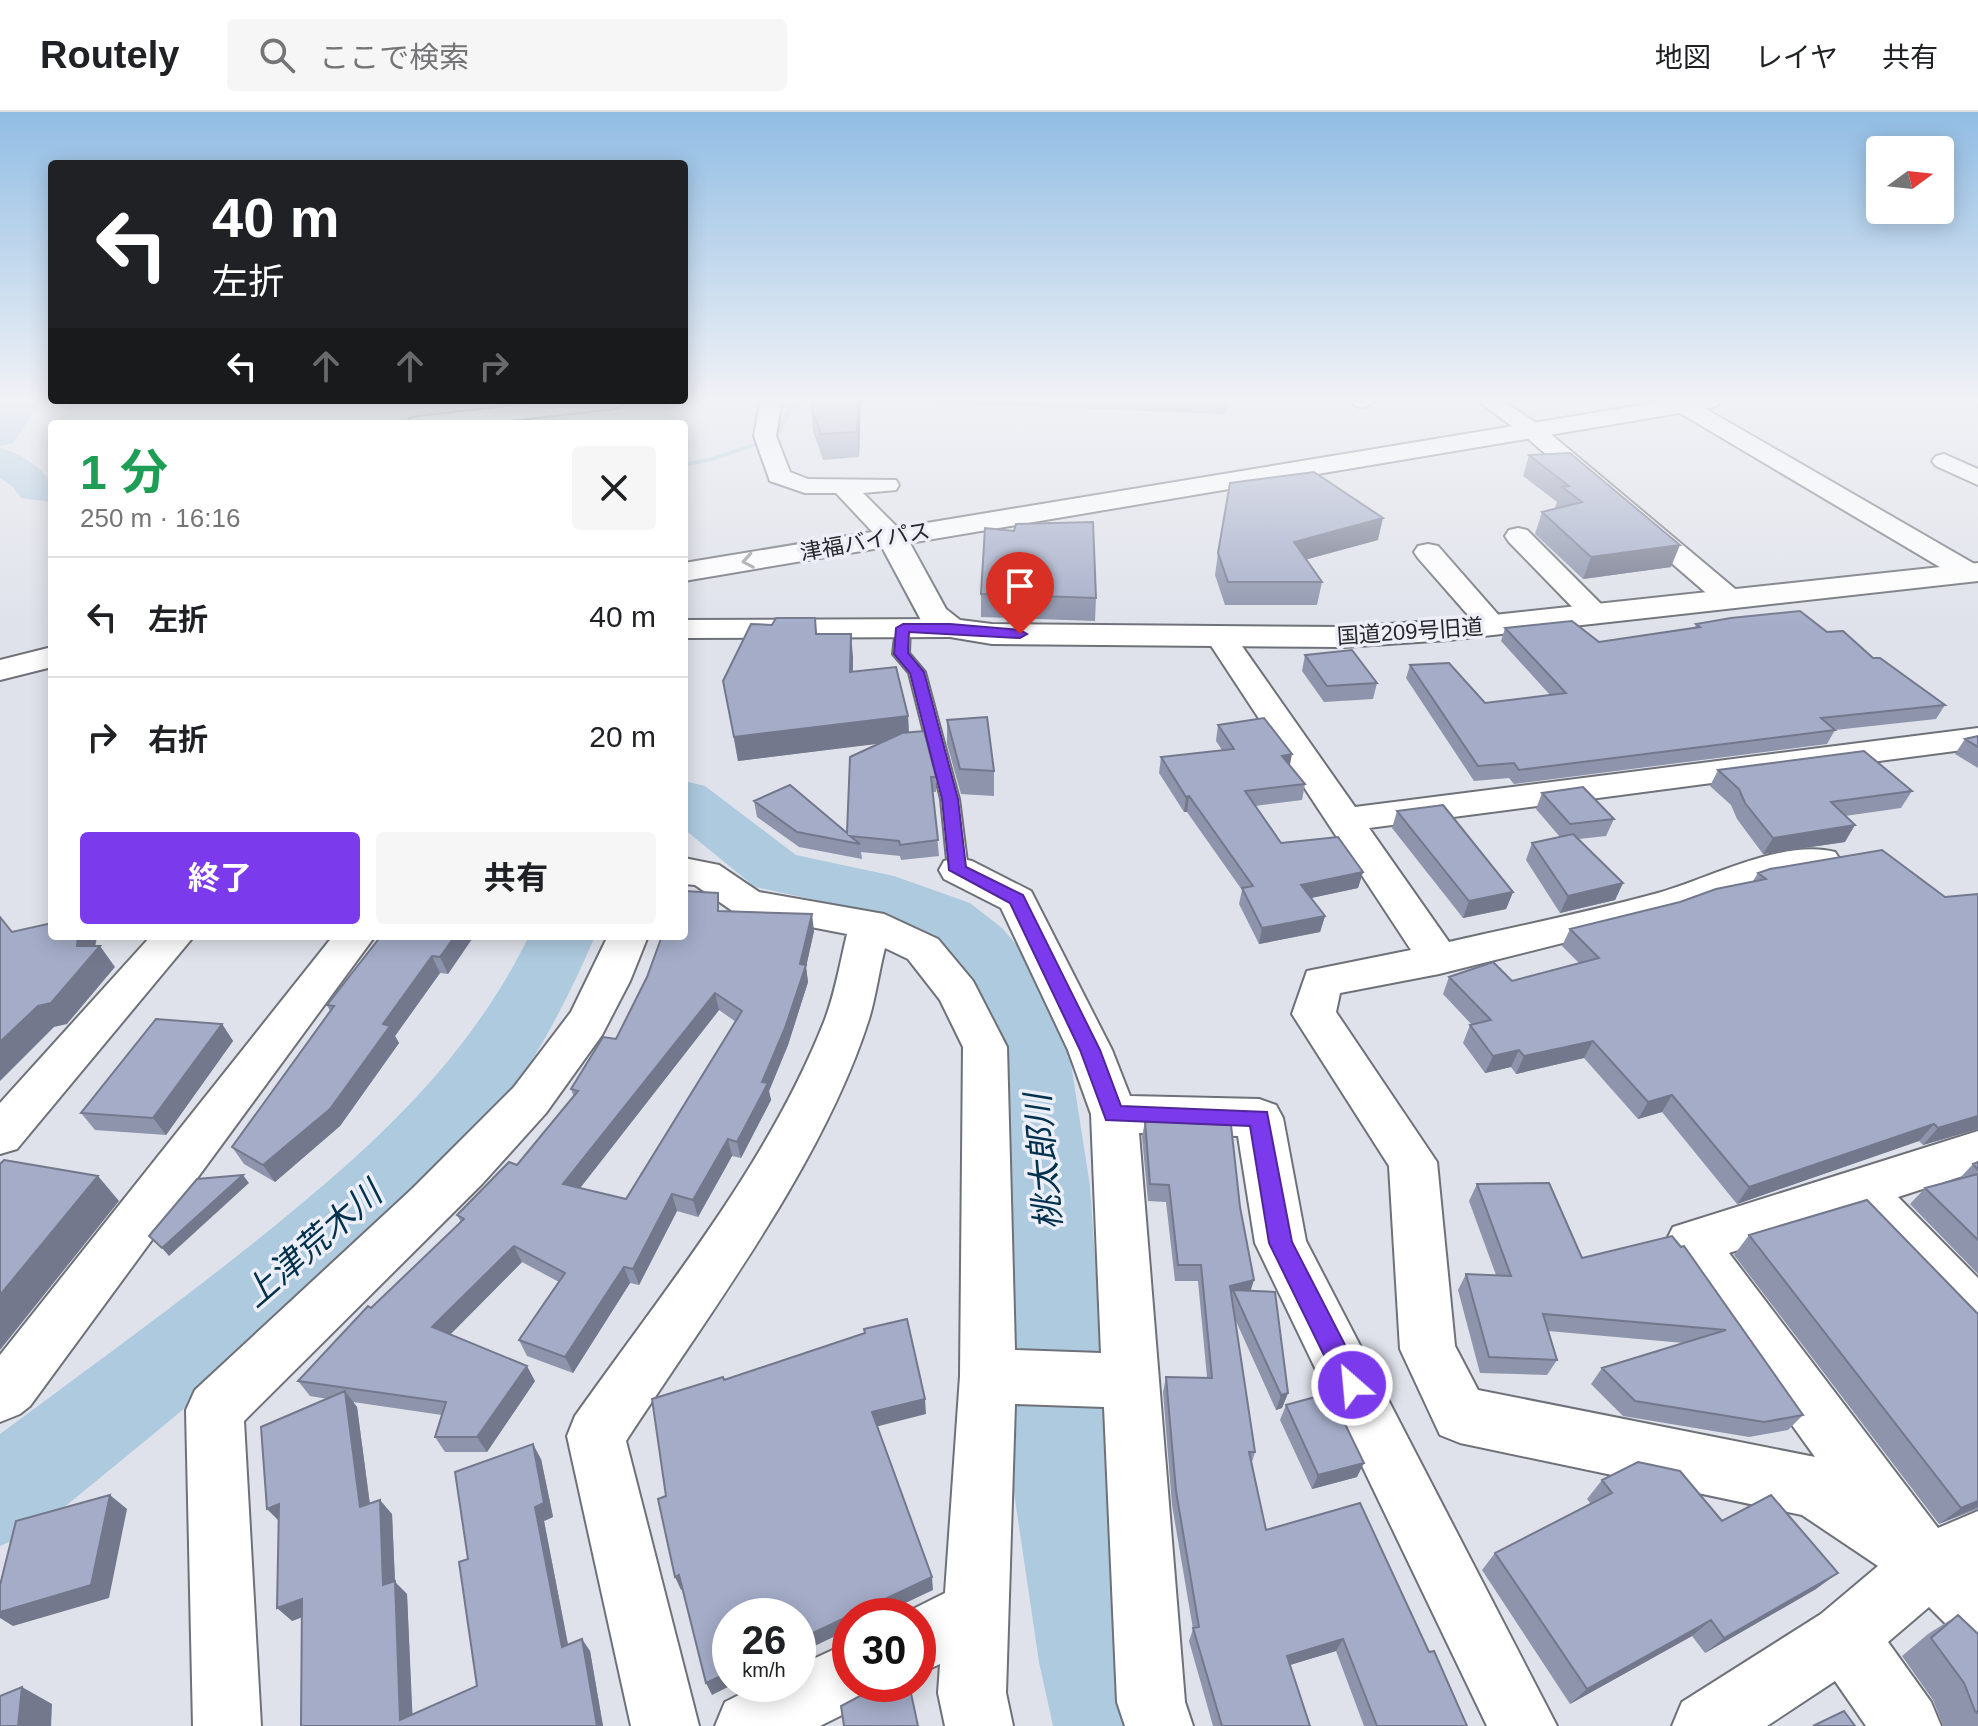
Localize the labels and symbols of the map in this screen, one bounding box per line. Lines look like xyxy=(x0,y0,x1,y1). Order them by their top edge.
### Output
north arrow xyxy=(1866,136,1954,224)
street label: 津福バイパス xyxy=(798,518,932,565)
one-way arrow xyxy=(742,552,755,569)
pin xyxy=(986,552,1054,634)
street label: 国道209号旧道 xyxy=(1336,614,1484,649)
water label: 桃太郎川 xyxy=(1018,1090,1068,1231)
water label: 上津荒木川 xyxy=(235,1172,391,1314)
position arrow xyxy=(1310,1343,1394,1427)
speed limit sign: 30 xyxy=(832,1598,936,1702)

